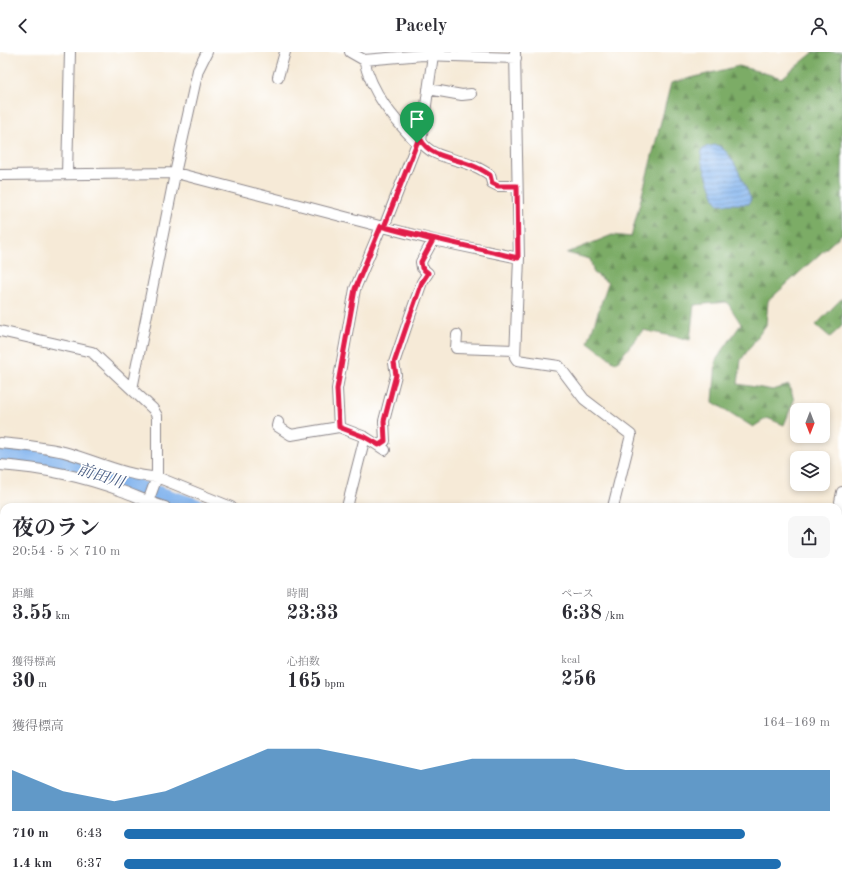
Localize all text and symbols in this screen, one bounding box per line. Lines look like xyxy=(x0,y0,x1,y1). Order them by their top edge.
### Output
icon: back xyxy=(12,15,34,37)
icon: person xyxy=(808,15,830,37)
text: Pacely xyxy=(395,17,447,35)
pin xyxy=(400,102,434,143)
icon: arrive xyxy=(406,108,428,130)
north arrow xyxy=(790,403,830,443)
map controls xyxy=(790,403,830,491)
button: layers xyxy=(790,451,830,491)
water label: 前田川 xyxy=(75,460,128,493)
button: share xyxy=(788,516,830,558)
text: 夜のラン xyxy=(12,518,100,540)
text: 20:54 · 5 × 710 m xyxy=(12,545,120,558)
text: 距離 xyxy=(12,589,34,600)
text: 時間 xyxy=(287,589,309,600)
text: ペース xyxy=(561,589,594,600)
text: 3.55 xyxy=(12,604,52,624)
text: 23:33 xyxy=(287,604,339,624)
text: 6:38 xyxy=(561,604,602,624)
text: km xyxy=(52,611,70,622)
text: /km xyxy=(602,611,624,622)
text: kcal xyxy=(561,655,580,666)
text: 獲得標高 xyxy=(12,657,56,668)
text: 心拍数 xyxy=(287,657,320,668)
text: 256 xyxy=(561,670,596,690)
text: 30 xyxy=(12,672,35,692)
text: 165 xyxy=(287,672,321,692)
text: m xyxy=(35,679,47,690)
text: bpm xyxy=(321,679,345,690)
text: 164–169 m xyxy=(763,716,830,729)
text: 獲得標高 xyxy=(12,720,64,733)
text: 710 m xyxy=(12,827,49,840)
text: 6:43 xyxy=(76,827,102,840)
text: 1.4 km xyxy=(12,857,52,870)
text: 6:37 xyxy=(76,857,102,870)

